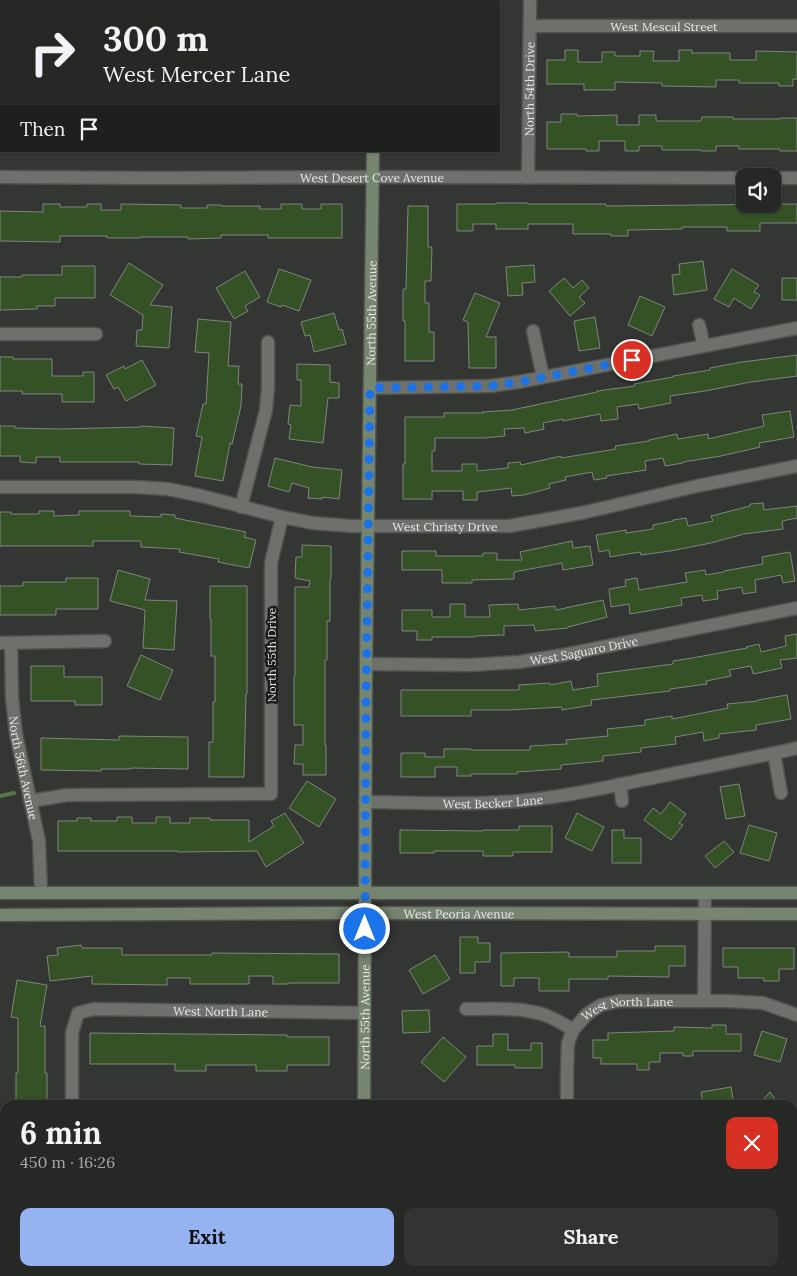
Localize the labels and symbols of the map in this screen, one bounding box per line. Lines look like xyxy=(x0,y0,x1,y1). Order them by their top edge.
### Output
street label: West Mescal Street xyxy=(610,19,718,34)
street label: North 54th Drive xyxy=(521,41,537,136)
street label: West Desert Cove Avenue xyxy=(300,169,444,185)
street label: North 55th Avenue xyxy=(363,260,379,366)
pin xyxy=(611,339,653,381)
street label: West Christy Drive xyxy=(392,519,498,534)
street label: North 55th Drive xyxy=(264,607,279,702)
street label: West Saguaro Drive xyxy=(529,633,640,668)
street label: North 56th Avenue xyxy=(7,715,42,822)
street label: West Becker Lane xyxy=(443,791,544,811)
position arrow xyxy=(338,902,390,954)
street label: West Peoria Avenue xyxy=(404,906,515,921)
street label: North 55th Avenue xyxy=(357,964,372,1070)
street label: West North Lane xyxy=(578,994,674,1023)
street label: West North Lane xyxy=(173,1003,269,1019)

